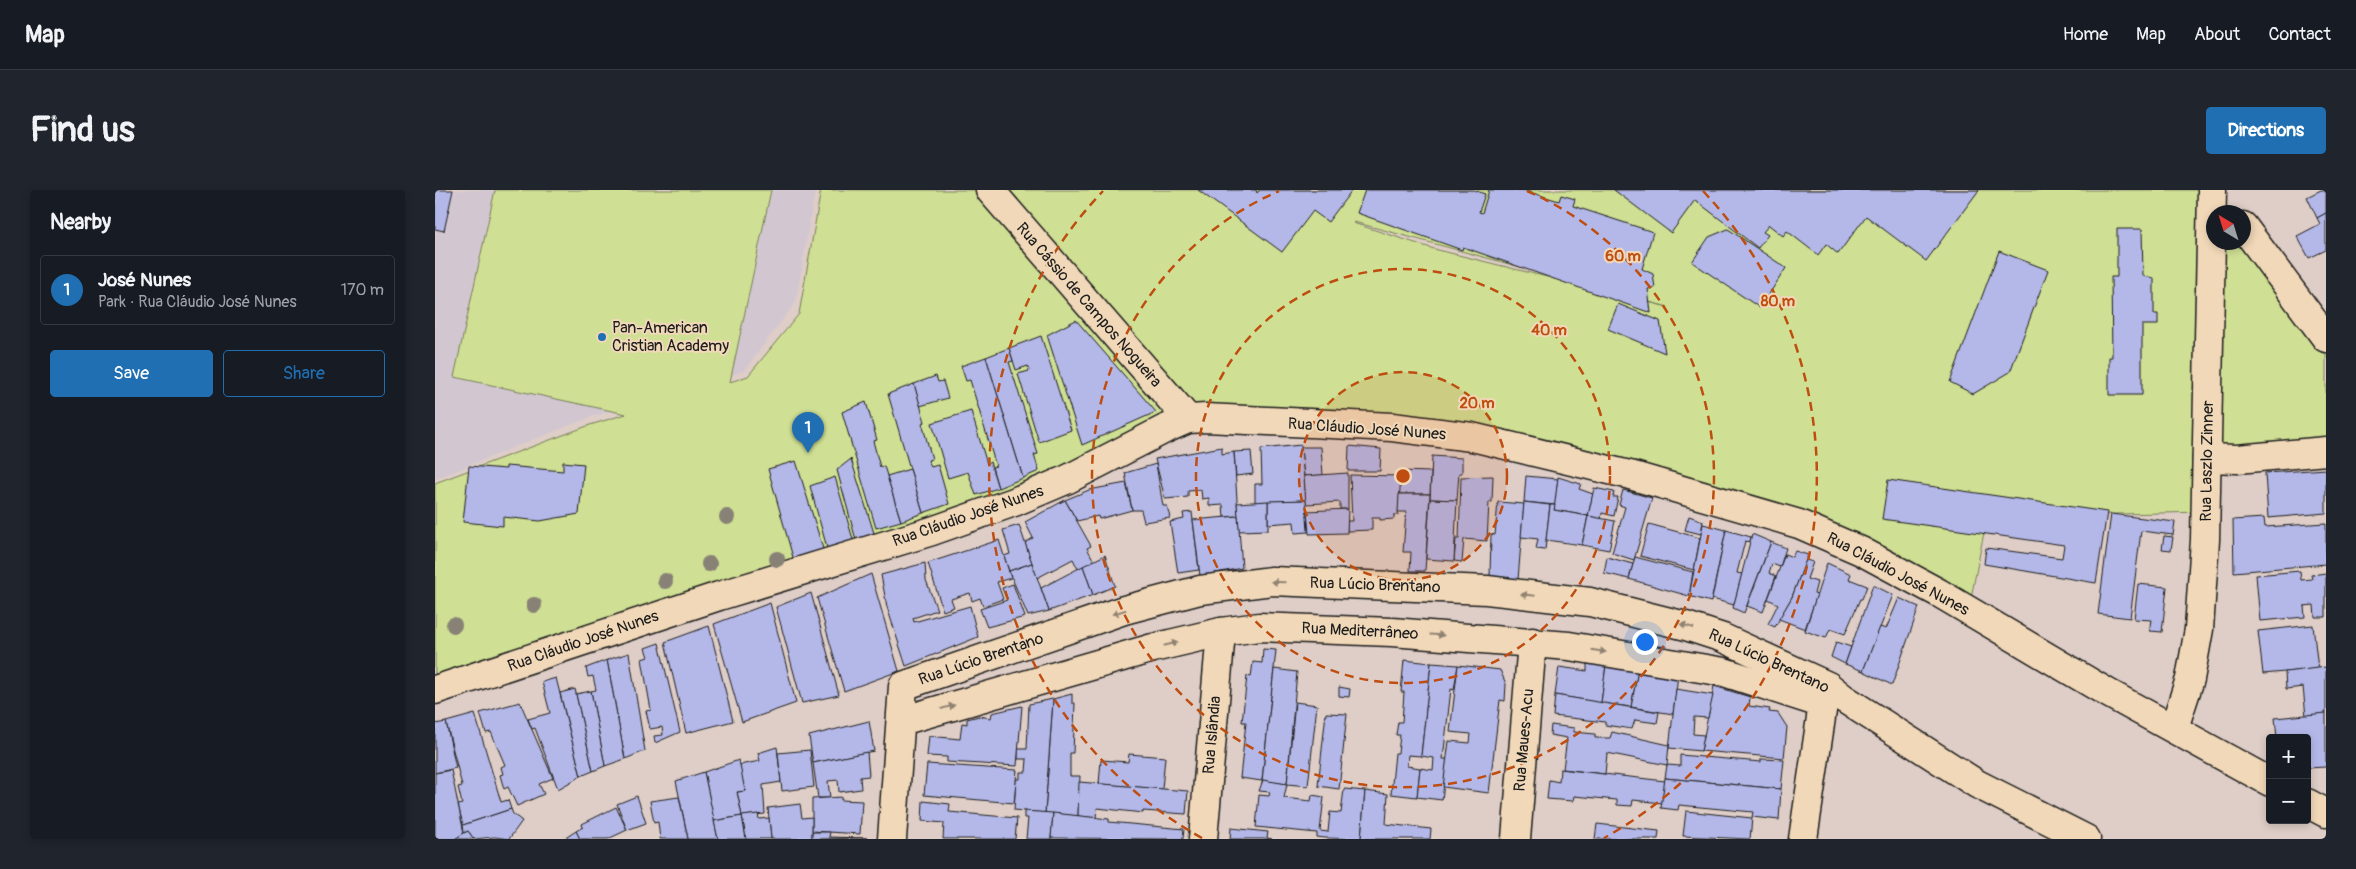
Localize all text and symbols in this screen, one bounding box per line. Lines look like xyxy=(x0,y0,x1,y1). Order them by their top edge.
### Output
text: Map xyxy=(25,20,65,49)
text: Home xyxy=(2063,23,2108,46)
text: Map xyxy=(2136,23,2166,46)
text: About xyxy=(2194,23,2240,46)
text: Contact xyxy=(2268,23,2331,46)
button: Directions xyxy=(2206,107,2326,154)
text: Find us xyxy=(30,108,135,152)
north arrow xyxy=(2206,205,2251,250)
text: Nearby xyxy=(50,209,111,236)
street label: Rua Cássio de Campos Nogueira xyxy=(1012,219,1166,391)
text: 60 m xyxy=(1605,247,1641,266)
text: José Nunes xyxy=(98,268,191,292)
text: 1 xyxy=(64,280,70,300)
text: 170 m xyxy=(341,280,384,300)
text: Park · Rua Cláudio José Nunes xyxy=(98,292,297,312)
text: 80 m xyxy=(1761,292,1795,311)
place label: Pan-American Cristian Academy xyxy=(612,318,729,356)
text: 40 m xyxy=(1531,321,1567,340)
marker: Pan-American Cristian Academy xyxy=(596,331,608,343)
button: Save xyxy=(50,350,213,397)
button: Share xyxy=(223,350,385,397)
text: 20 m xyxy=(1459,394,1495,413)
street label: Rua Laszlo Zinner xyxy=(2196,400,2218,522)
pin: 1 xyxy=(792,412,824,453)
street label: Rua Cláudio José Nunes xyxy=(1287,413,1447,445)
centre of rings xyxy=(1394,467,1412,485)
street label: Rua Cláudio José Nunes xyxy=(890,481,1046,551)
street label: Rua Cláudio José Nunes xyxy=(1823,528,1973,620)
street label: Rua Lúcio Brentano xyxy=(1309,573,1441,597)
one-way arrow xyxy=(1270,577,1286,585)
one-way arrow xyxy=(1520,591,1536,599)
street label: Rua Cláudio José Nunes xyxy=(505,606,661,676)
one-way arrow xyxy=(1111,608,1126,616)
street label: Rua Mediterrâneo xyxy=(1301,618,1419,644)
one-way arrow xyxy=(1679,622,1694,630)
street label: Rua Lúcio Brentano xyxy=(1705,624,1833,698)
street label: Rua Lúcio Brentano xyxy=(916,628,1047,690)
your location xyxy=(1632,629,1658,655)
one-way arrow xyxy=(1429,631,1445,639)
one-way arrow xyxy=(1164,640,1179,648)
one-way arrow xyxy=(1591,647,1607,655)
street label: Rua Maues-Acu xyxy=(1510,688,1538,792)
street label: Rua Islândia xyxy=(1199,695,1225,775)
one-way arrow xyxy=(940,703,955,711)
map controls xyxy=(2266,734,2311,824)
button: + xyxy=(2266,734,2311,779)
button: − xyxy=(2266,779,2311,824)

